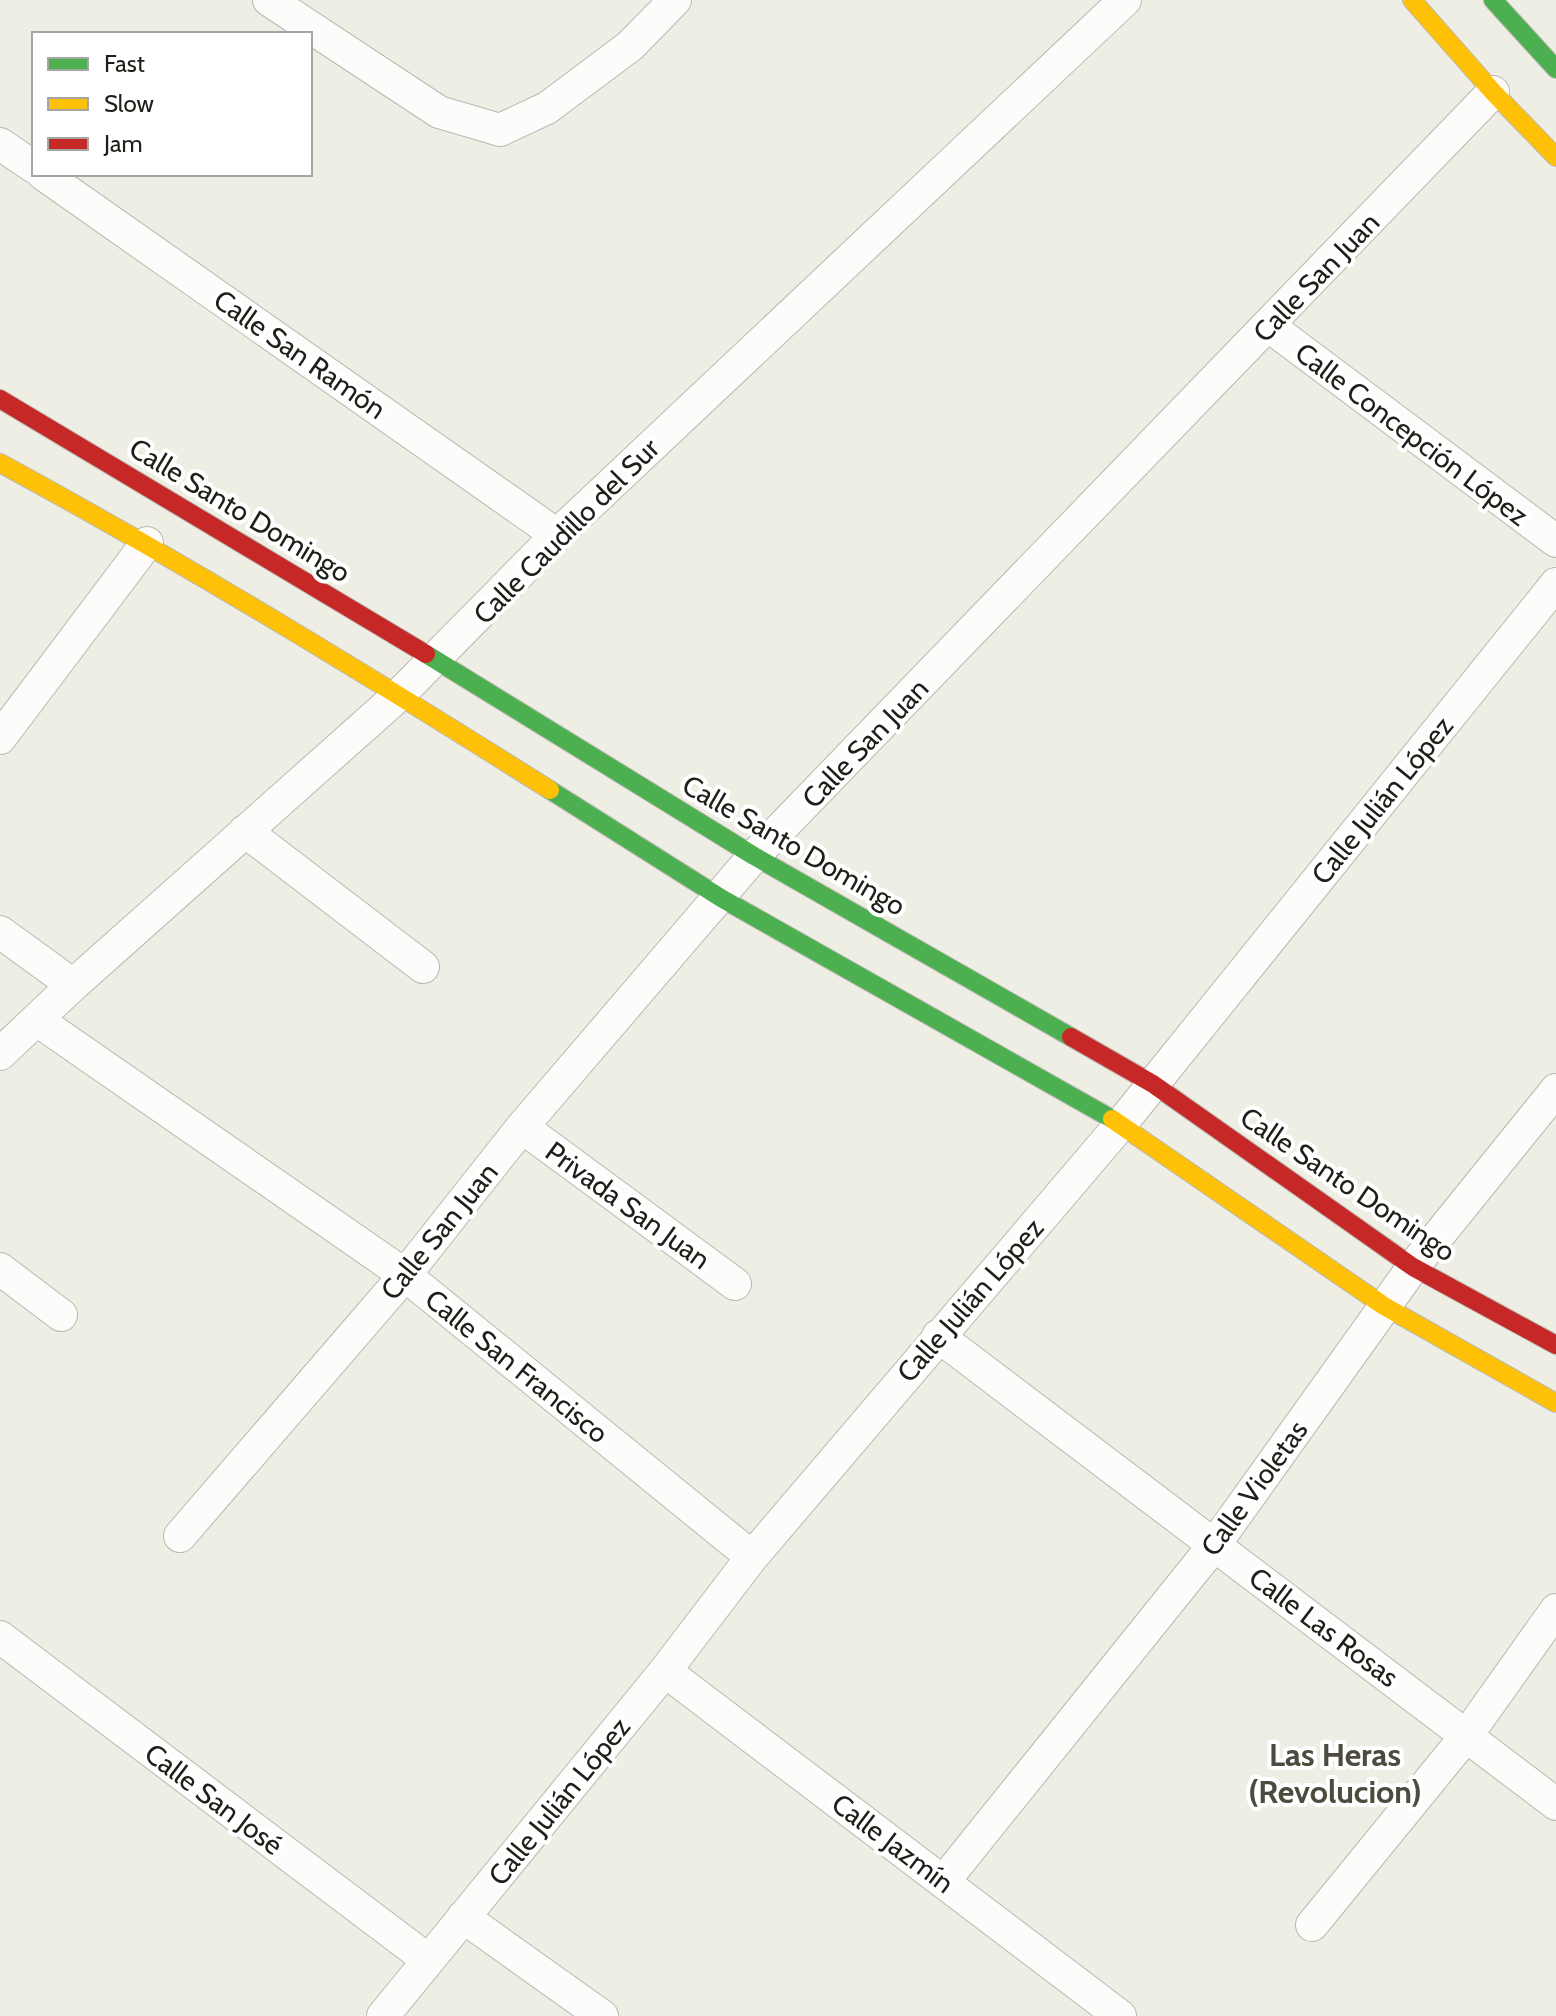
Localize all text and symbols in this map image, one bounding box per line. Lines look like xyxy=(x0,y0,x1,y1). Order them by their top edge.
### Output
legend xyxy=(32,32,312,176)
text: Fast xyxy=(104,49,145,78)
text: Slow xyxy=(104,89,154,118)
text: Jam xyxy=(103,129,142,158)
street label: Calle San Juan xyxy=(1246,205,1386,349)
street label: Calle San Ramón xyxy=(208,282,392,426)
street label: Calle Concepción López xyxy=(1289,335,1535,533)
street label: Calle Santo Domingo xyxy=(123,431,357,589)
street label: Calle Caudillo del Sur xyxy=(466,431,666,631)
street label: Calle San Juan xyxy=(795,671,935,815)
street label: Calle Julián López xyxy=(1304,709,1460,891)
street label: Calle Santo Domingo xyxy=(676,767,912,923)
street label: Calle Santo Domingo xyxy=(1234,1100,1462,1268)
street label: Privada San Juan xyxy=(539,1134,717,1276)
street label: Calle San Juan xyxy=(373,1156,505,1306)
street label: Calle Julián López xyxy=(890,1211,1050,1389)
street label: Calle San Francisco xyxy=(419,1282,615,1450)
street label: Calle Violetas xyxy=(1193,1414,1315,1562)
street label: Calle Las Rosas xyxy=(1243,1560,1405,1694)
street label: Calle Julián López xyxy=(481,1710,637,1892)
district label: Las Heras (Revolucion) xyxy=(1248,1735,1422,1811)
street label: Calle San José xyxy=(138,1736,290,1862)
street label: Calle Jazmín xyxy=(825,1786,961,1900)

